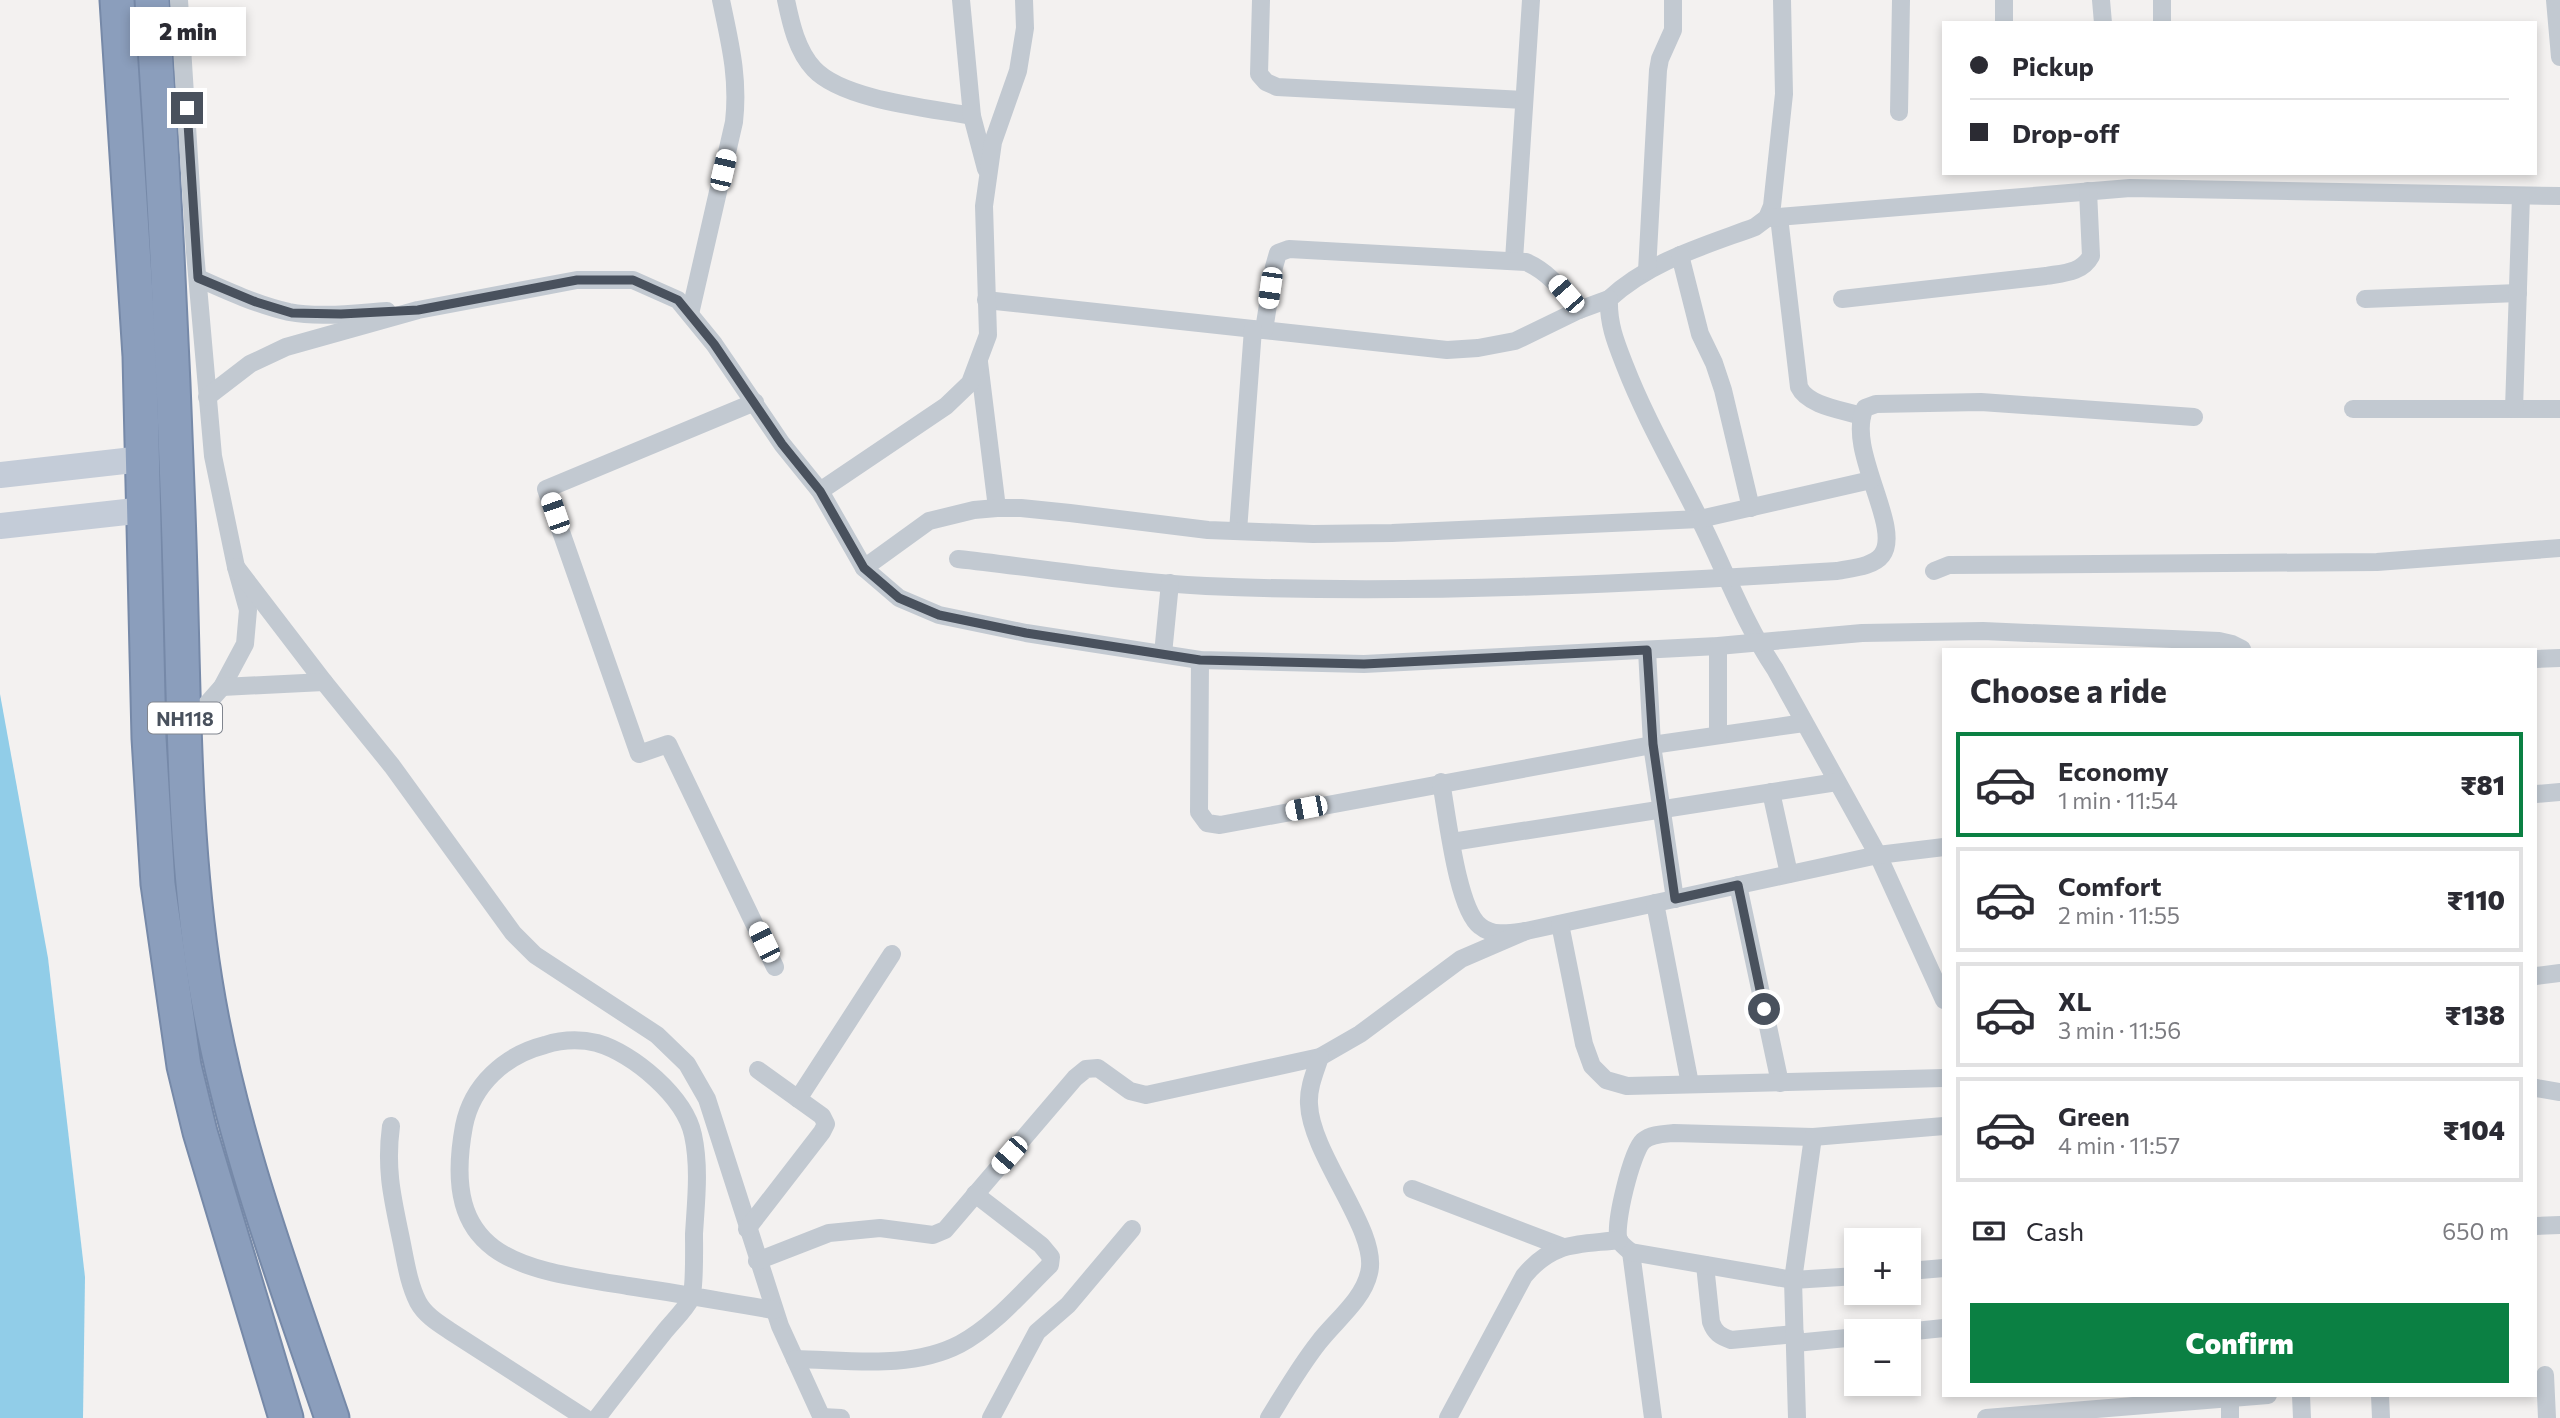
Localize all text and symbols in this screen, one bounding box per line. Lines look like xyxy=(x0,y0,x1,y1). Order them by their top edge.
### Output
callout: 2 min xyxy=(129,7,245,56)
text: 2 min xyxy=(159,17,217,45)
text: Pickup xyxy=(2012,50,2094,81)
route end xyxy=(171,92,203,124)
text: Drop-off xyxy=(2012,117,2119,148)
car xyxy=(709,147,738,193)
car xyxy=(1257,266,1284,310)
car xyxy=(1545,271,1588,317)
car xyxy=(539,490,572,536)
text: Choose a ride xyxy=(1970,670,2167,710)
road number: NH118 xyxy=(148,702,222,734)
icon: car xyxy=(1974,753,2037,816)
text: Economy xyxy=(2058,755,2169,786)
text: ₹81 xyxy=(2460,769,2505,800)
text: 1 min · 11:54 xyxy=(2058,786,2178,814)
car xyxy=(1284,794,1329,822)
icon: car xyxy=(1974,868,2037,931)
text: Comfort xyxy=(2058,870,2161,901)
text: ₹110 xyxy=(2447,884,2505,915)
text: 2 min · 11:55 xyxy=(2058,901,2180,929)
car xyxy=(746,919,783,965)
icon: car xyxy=(1974,983,2037,1046)
text: XL xyxy=(2058,985,2092,1016)
route start xyxy=(1748,993,1780,1025)
text: ₹138 xyxy=(2445,999,2505,1030)
text: 3 min · 11:56 xyxy=(2058,1016,2181,1044)
icon: car xyxy=(1974,1098,2037,1161)
text: Green xyxy=(2058,1100,2130,1131)
text: ₹104 xyxy=(2443,1114,2505,1145)
text: 4 min · 11:57 xyxy=(2058,1131,2180,1159)
car xyxy=(988,1132,1031,1178)
icon: cash xyxy=(1970,1212,2008,1250)
text: Cash xyxy=(2026,1215,2084,1246)
text: 650 m xyxy=(2442,1217,2509,1245)
map controls xyxy=(1844,1228,1921,1396)
button: + xyxy=(1844,1228,1921,1305)
button: Confirm xyxy=(1970,1303,2509,1383)
button: − xyxy=(1844,1319,1921,1396)

